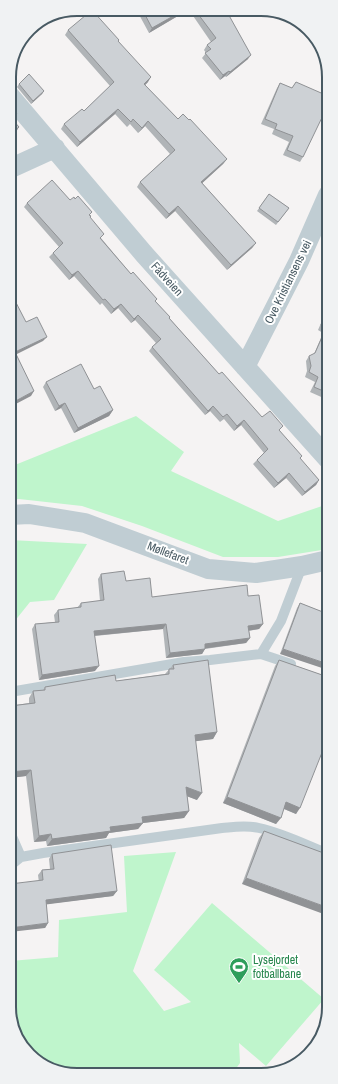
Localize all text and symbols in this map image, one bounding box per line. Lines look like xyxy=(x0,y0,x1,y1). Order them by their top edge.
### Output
street label: Ove Kristiansens vei xyxy=(261,237,315,327)
street label: Fådveien xyxy=(147,259,187,299)
street label: Møllefaret xyxy=(145,538,191,568)
place label: Lysejordet fotballbane xyxy=(253,952,301,982)
sports icon: Lysejordet fotballbane xyxy=(228,956,250,984)

